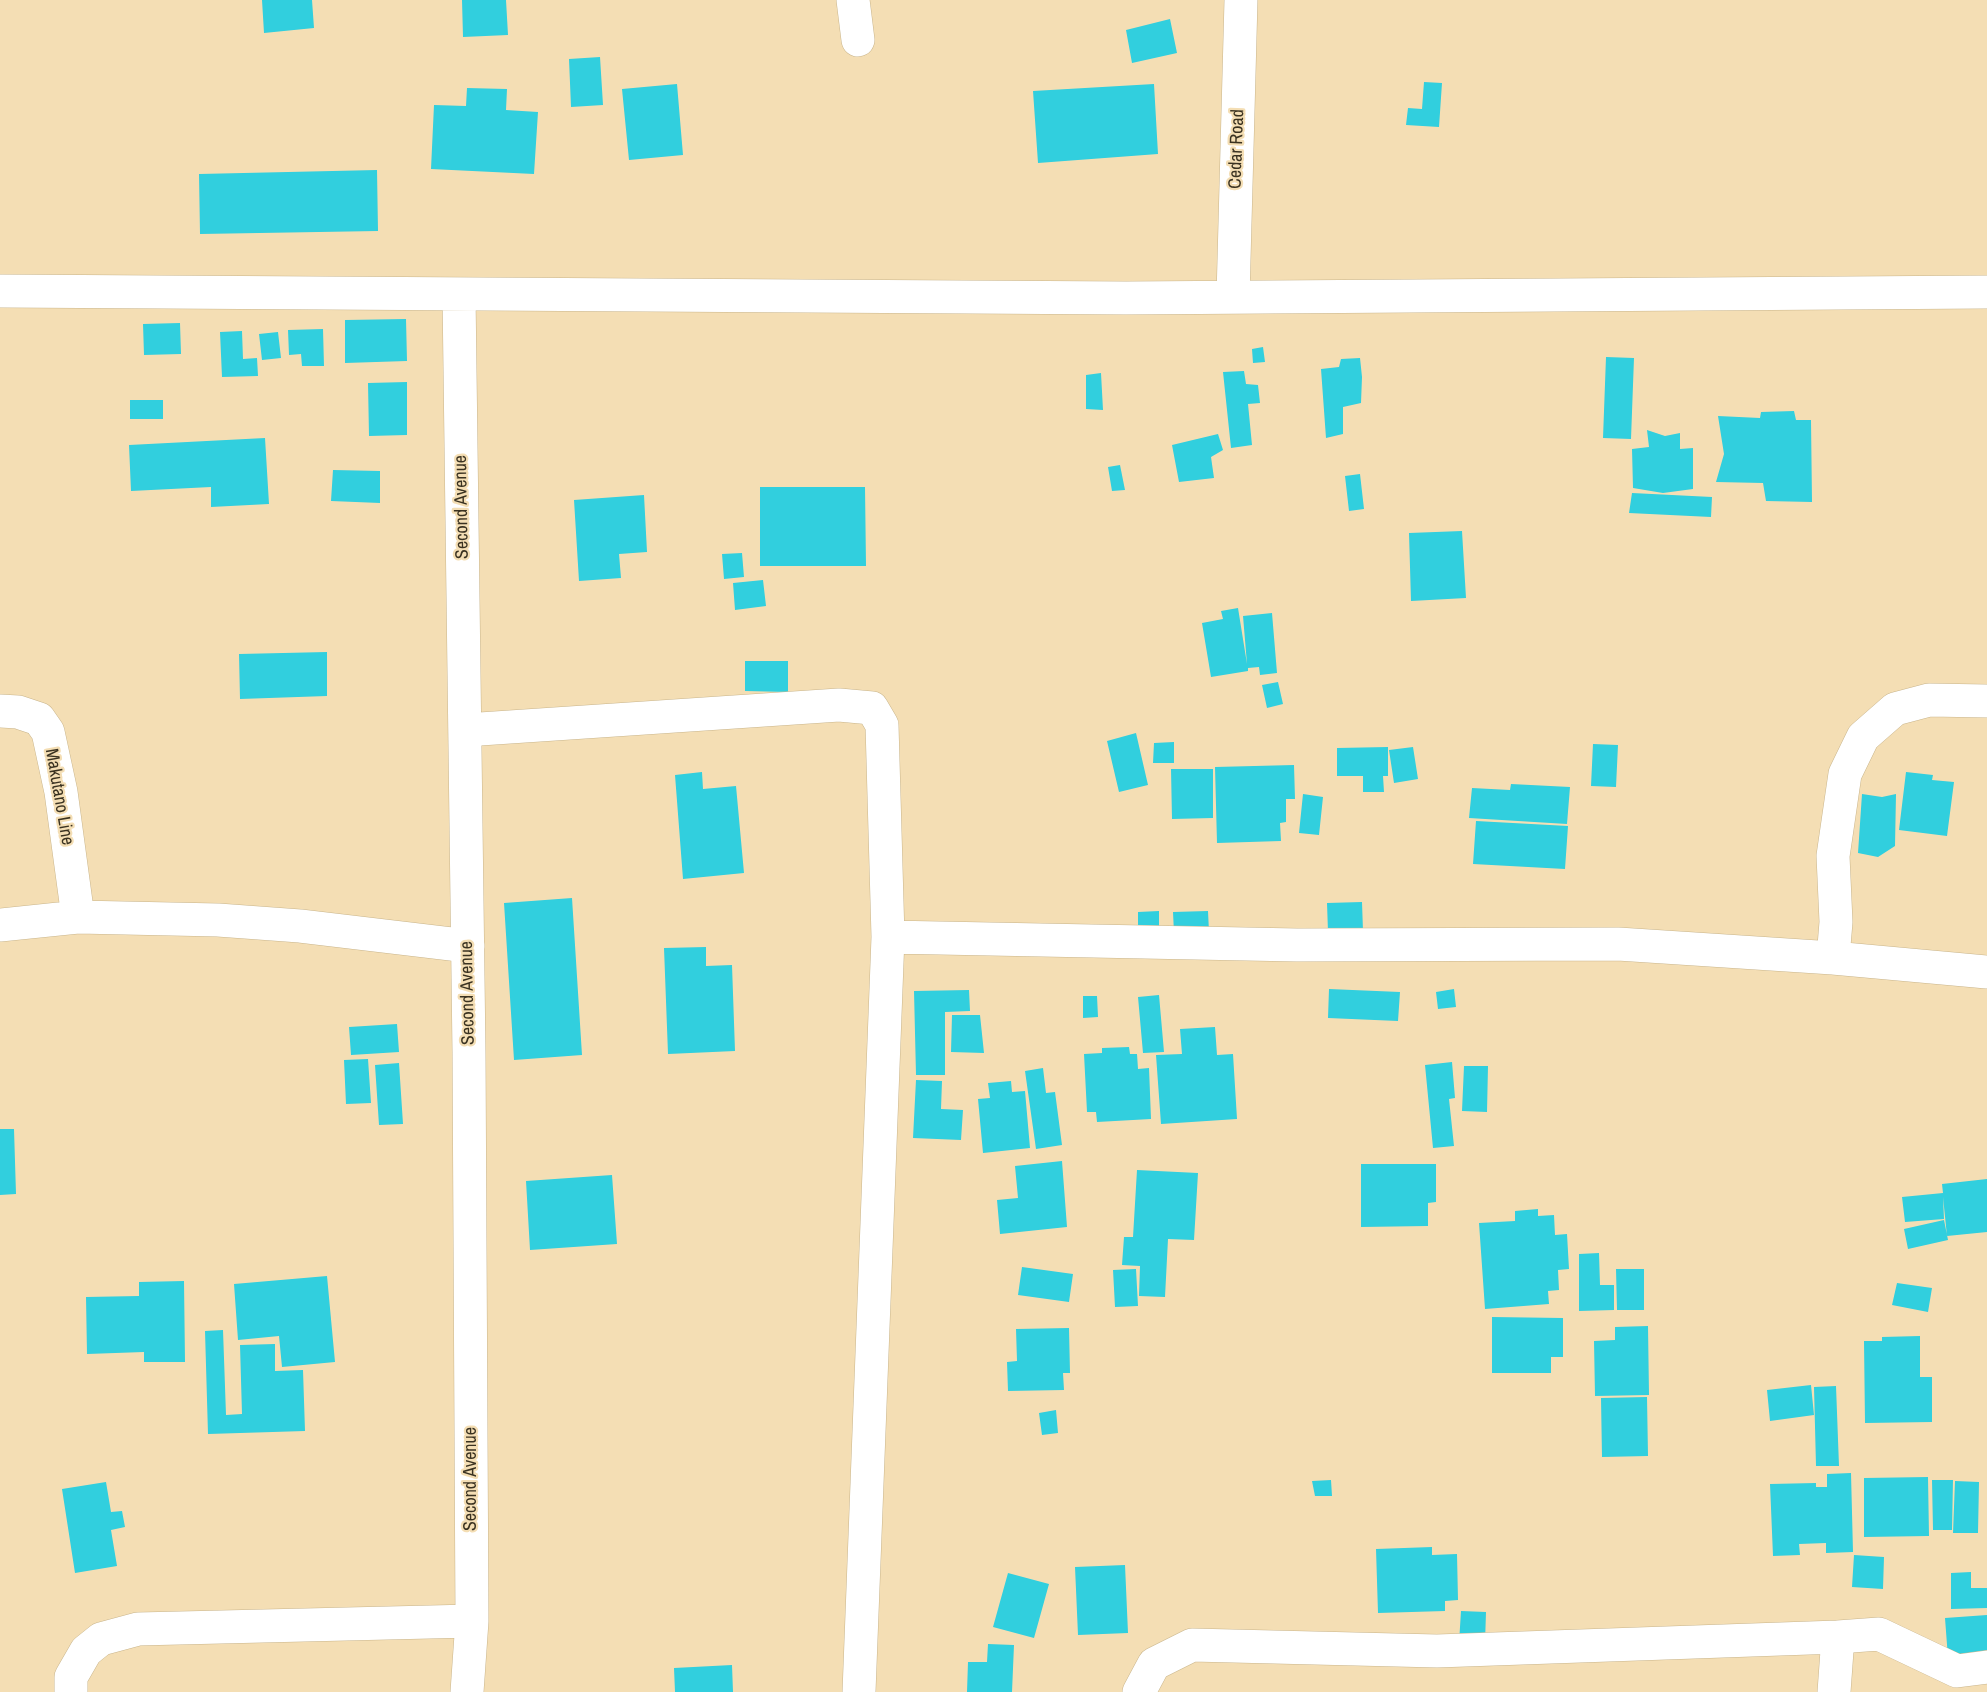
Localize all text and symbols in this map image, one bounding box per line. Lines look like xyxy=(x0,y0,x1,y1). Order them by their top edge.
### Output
street label: Cedar Road xyxy=(1225,109,1249,189)
street label: Second Avenue xyxy=(450,455,474,559)
street label: Makutano Line xyxy=(40,747,78,847)
street label: Second Avenue xyxy=(456,941,480,1045)
street label: Second Avenue xyxy=(460,1427,482,1531)

